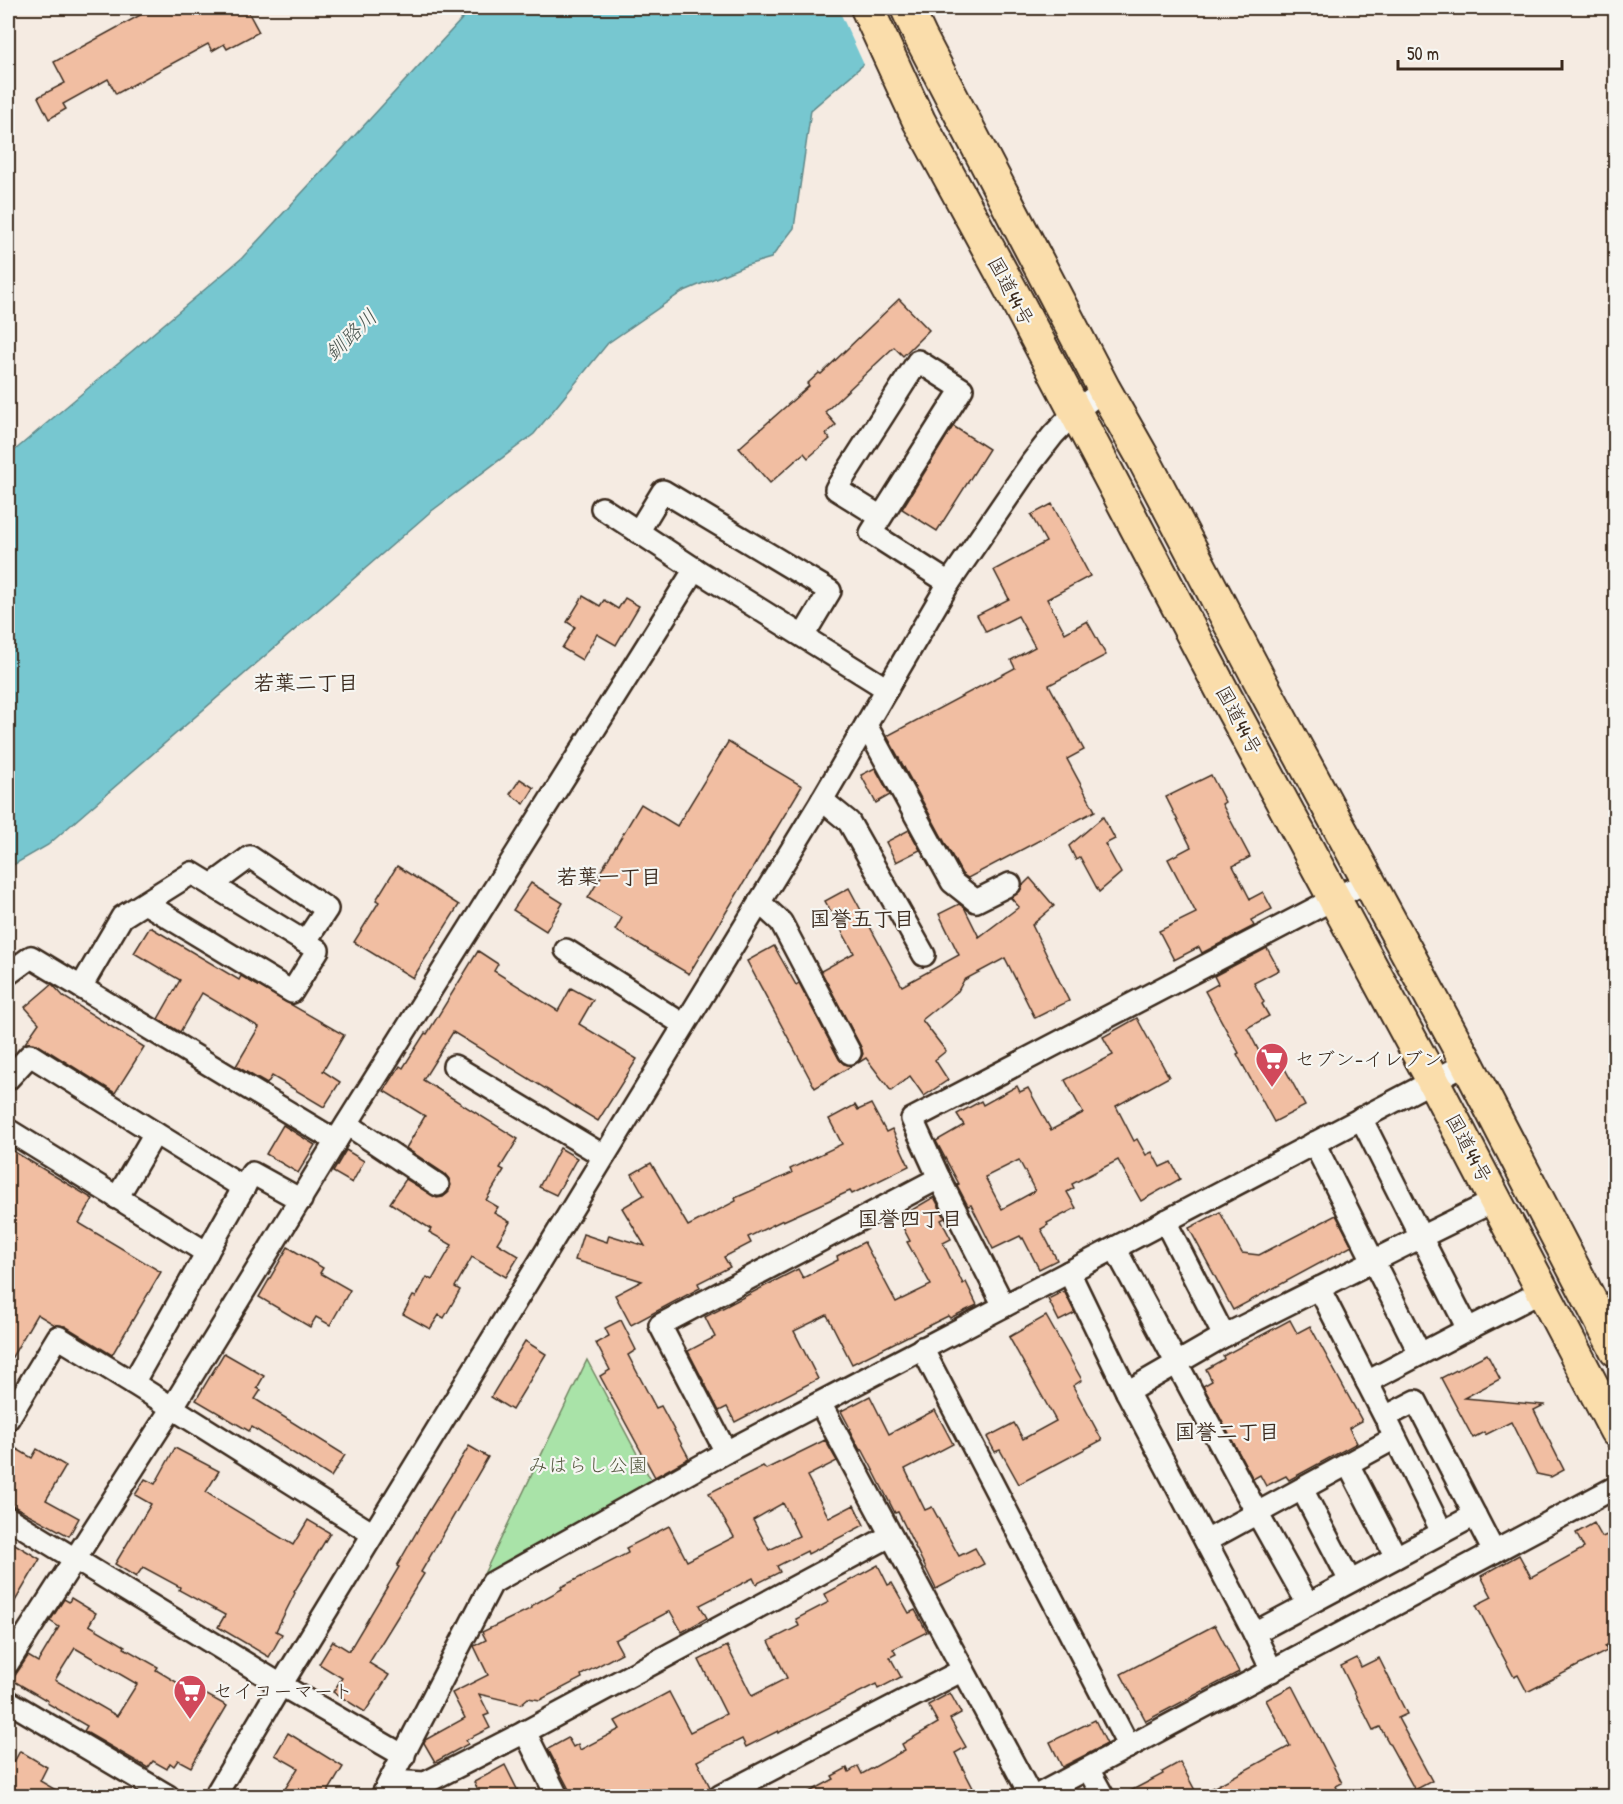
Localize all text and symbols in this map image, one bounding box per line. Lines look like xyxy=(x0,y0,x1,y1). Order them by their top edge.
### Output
scale bar xyxy=(1398,33,1562,71)
text: 50 m xyxy=(1407,41,1439,66)
street label: 国道44号 xyxy=(982,251,1041,330)
water label: 釧路川 xyxy=(318,302,383,367)
district label: 若葉二丁目 xyxy=(254,668,359,697)
street label: 国道44号 xyxy=(1210,680,1269,759)
district label: 若葉一丁目 xyxy=(557,862,662,891)
district label: 国誉五丁目 xyxy=(810,904,915,933)
supermarket icon: セブン-イレブン xyxy=(1254,1041,1290,1088)
place label: セブン-イレブン xyxy=(1295,1045,1443,1072)
street label: 国道44号 xyxy=(1440,1108,1499,1187)
district label: 国誉四丁目 xyxy=(858,1204,963,1233)
district label: 国誉二丁目 xyxy=(1175,1417,1280,1446)
park label: みはらし公園 xyxy=(528,1451,648,1478)
supermarket icon: セイコーマート xyxy=(172,1673,208,1720)
place label: セイコーマート xyxy=(213,1677,353,1704)

